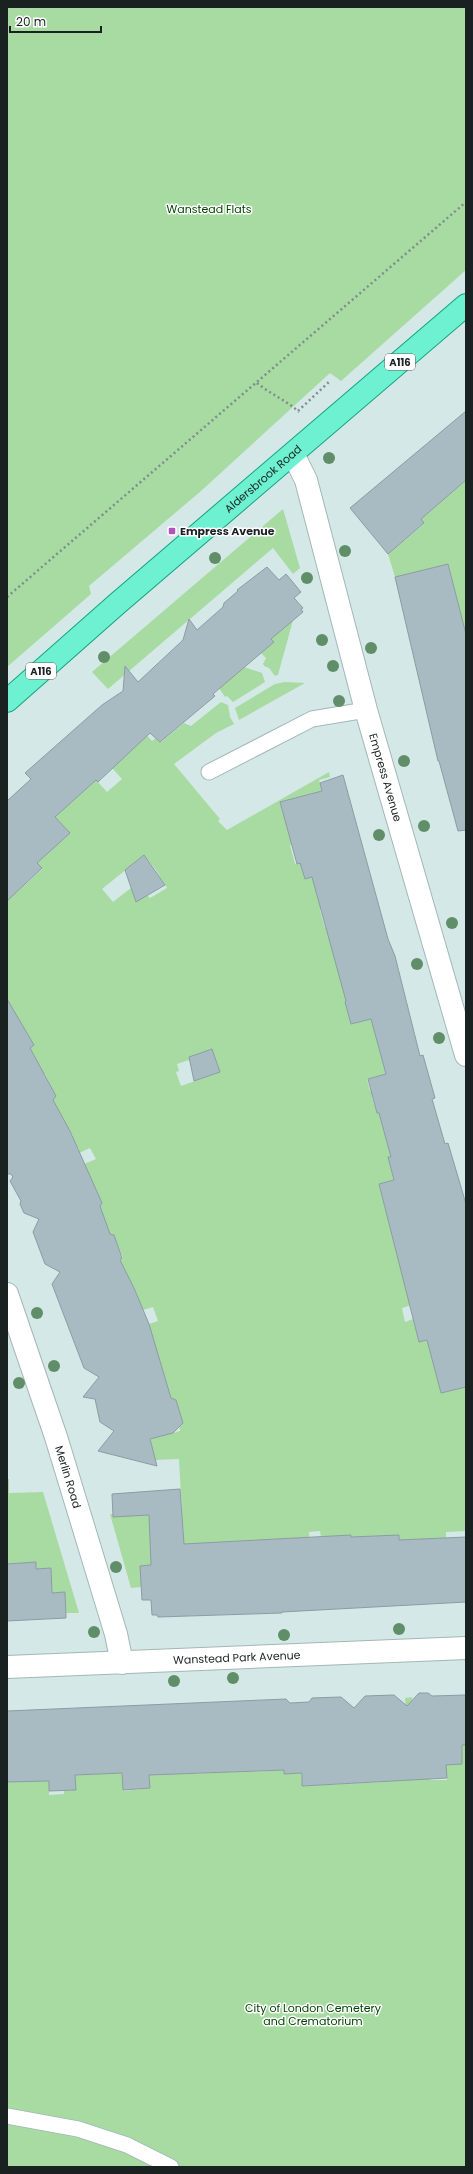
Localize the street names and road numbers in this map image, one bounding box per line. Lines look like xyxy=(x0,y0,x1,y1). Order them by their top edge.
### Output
road number: A116 xyxy=(385,354,415,370)
street label: Aldersbrook Road xyxy=(221,441,305,516)
road number: A116 xyxy=(26,663,56,679)
street label: Empress Avenue xyxy=(365,731,406,824)
street label: Merlin Road xyxy=(51,1444,85,1510)
street label: Wanstead Park Avenue xyxy=(173,1647,301,1668)

